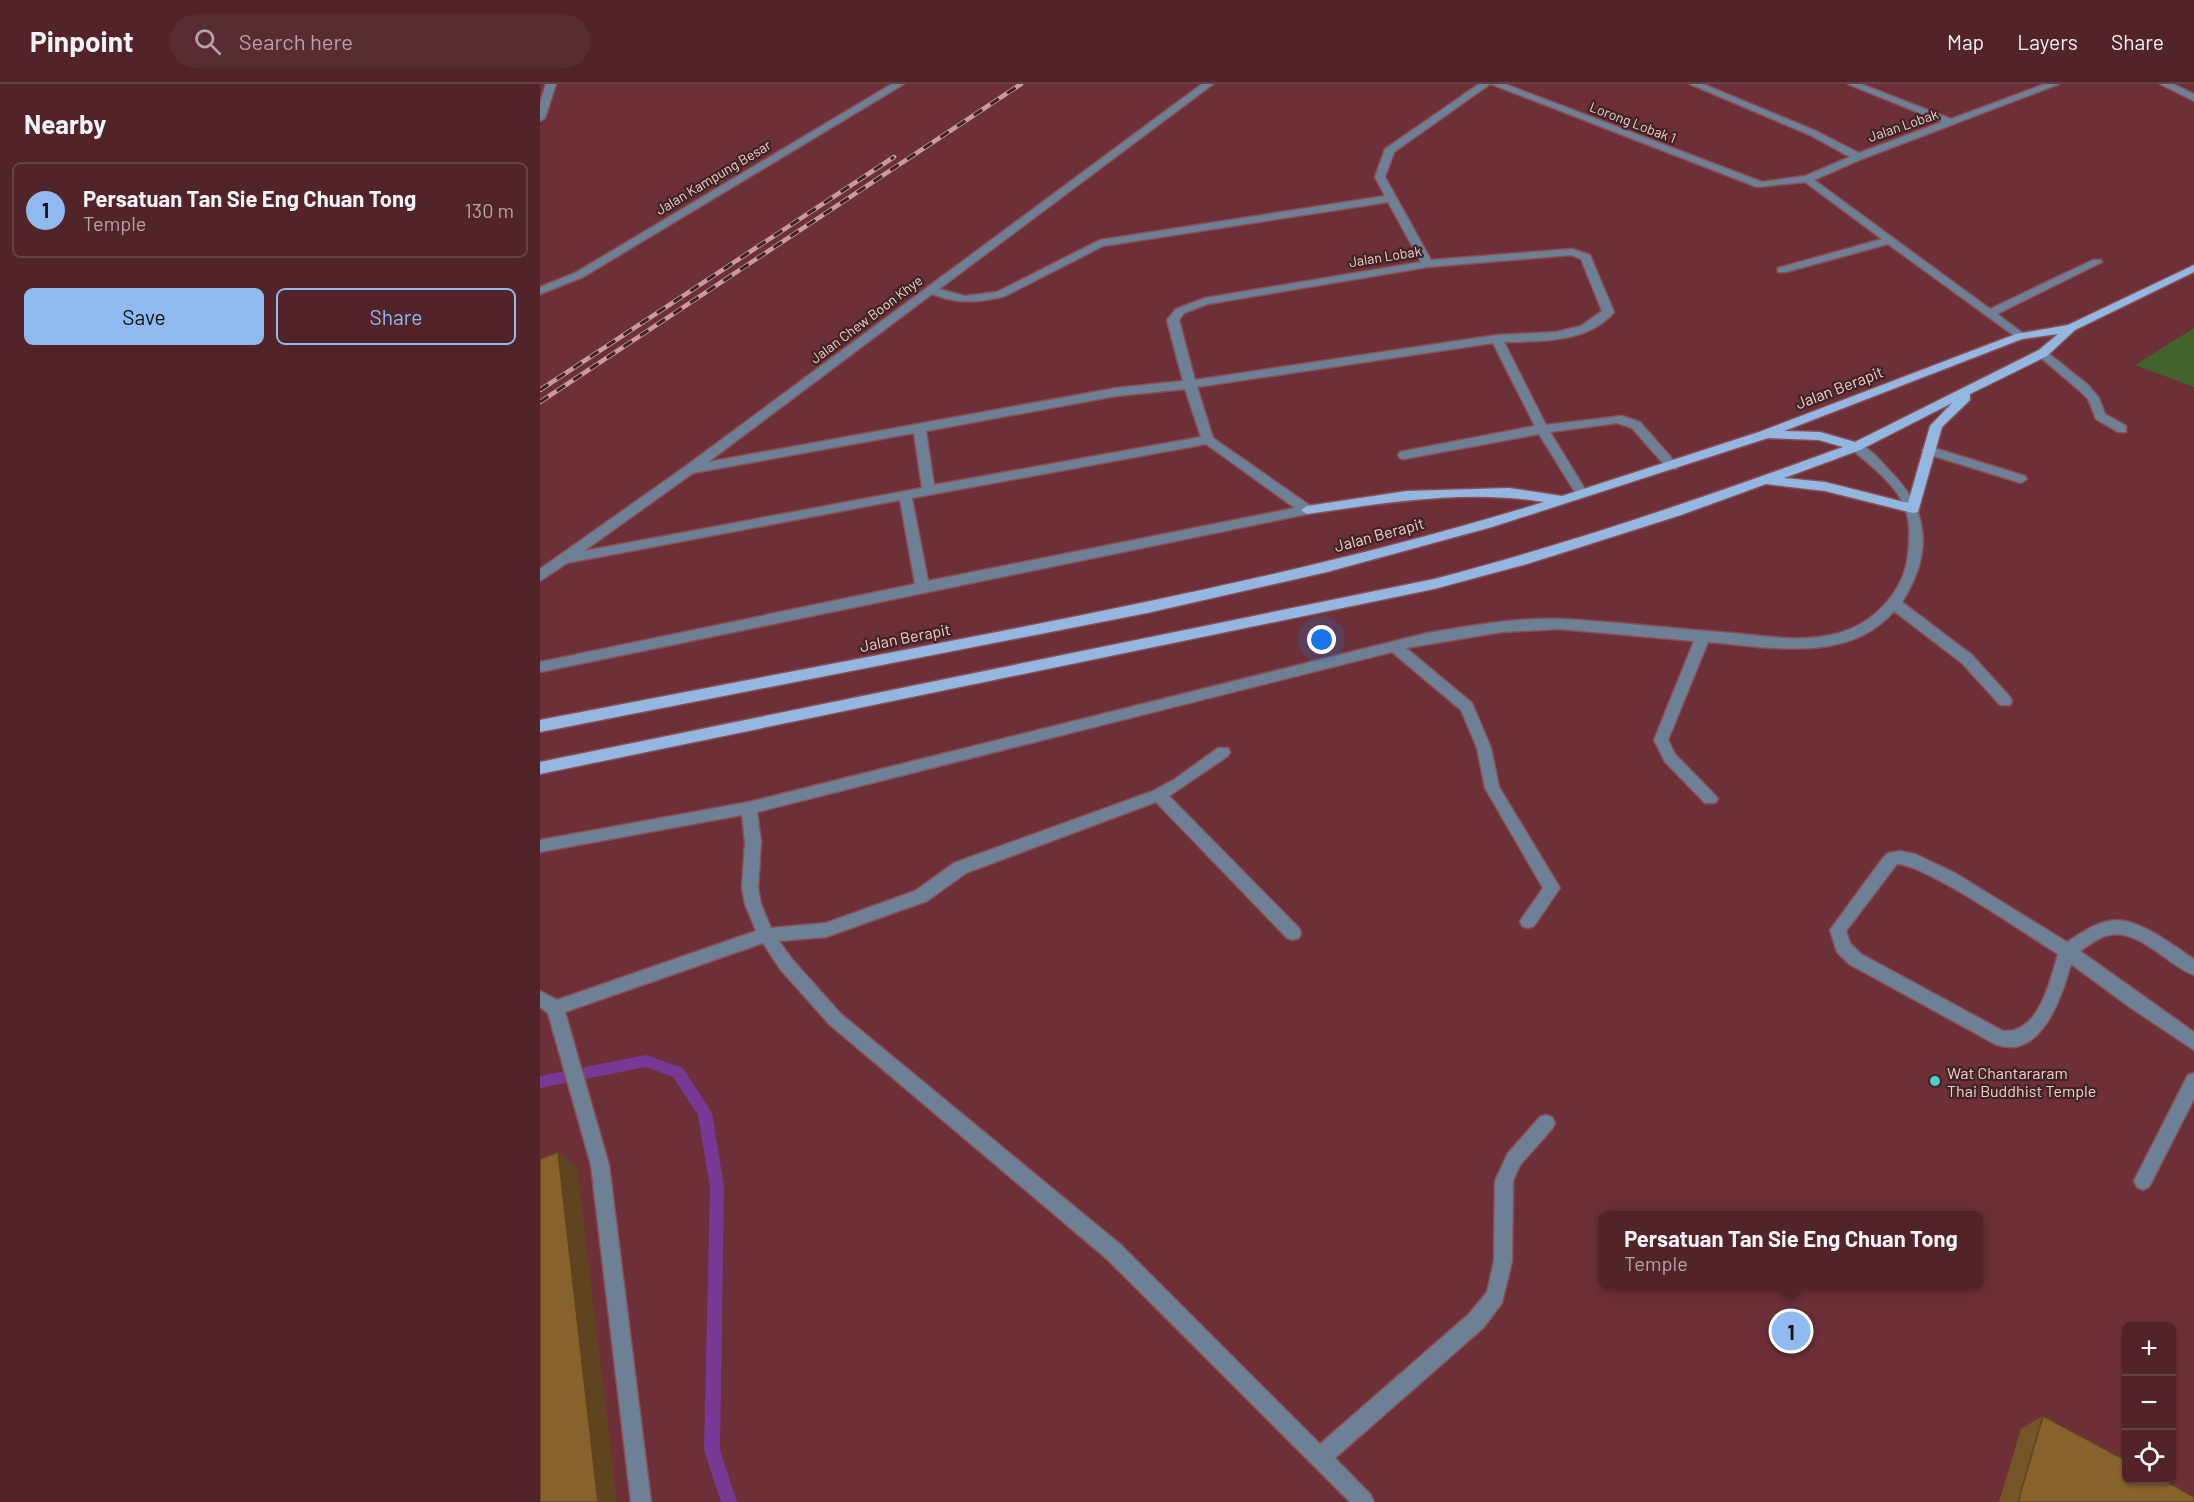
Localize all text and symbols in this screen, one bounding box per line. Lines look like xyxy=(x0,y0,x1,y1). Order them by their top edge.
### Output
search box xyxy=(170,14,590,68)
text: Pinpoint xyxy=(30,24,134,58)
icon: search xyxy=(191,25,224,58)
text: Search here xyxy=(239,28,353,54)
text: Map xyxy=(1947,29,1984,54)
text: Layers xyxy=(2017,29,2078,54)
text: Share xyxy=(2111,29,2164,54)
street label: Lorong Lobak 1 xyxy=(1587,98,1679,146)
street label: Jalan Lobak xyxy=(1866,105,1940,145)
text: Nearby xyxy=(24,108,106,139)
street label: Jalan Kampung Besar xyxy=(652,136,774,218)
text: Persatuan Tan Sie Eng Chuan Tong xyxy=(83,185,416,211)
text: 1 xyxy=(42,198,49,222)
text: 130 m xyxy=(465,198,514,222)
text: Temple xyxy=(83,211,146,235)
street label: Jalan Lobak xyxy=(1347,242,1423,270)
street label: Jalan Chew Boon Khye xyxy=(807,271,925,367)
button: Save xyxy=(24,288,264,345)
button: Share xyxy=(276,288,516,345)
street label: Jalan Berapit xyxy=(1792,362,1886,412)
street label: Jalan Berapit xyxy=(1332,513,1426,555)
street label: Jalan Berapit xyxy=(858,619,952,655)
your location xyxy=(1307,625,1336,654)
place label: Wat Chantararam Thai Buddhist Temple xyxy=(1947,1063,2096,1100)
marker: Wat Chantararam Thai Buddhist Temple xyxy=(1928,1074,1942,1088)
popup xyxy=(1599,1211,1983,1289)
text: Persatuan Tan Sie Eng Chuan Tong xyxy=(1624,1225,1958,1251)
text: Temple xyxy=(1624,1251,1688,1275)
pin: 1 xyxy=(1772,1308,1810,1354)
map controls xyxy=(2122,1322,2176,1484)
button: + xyxy=(2122,1322,2176,1376)
button: − xyxy=(2122,1376,2176,1430)
button: locate xyxy=(2122,1430,2176,1484)

